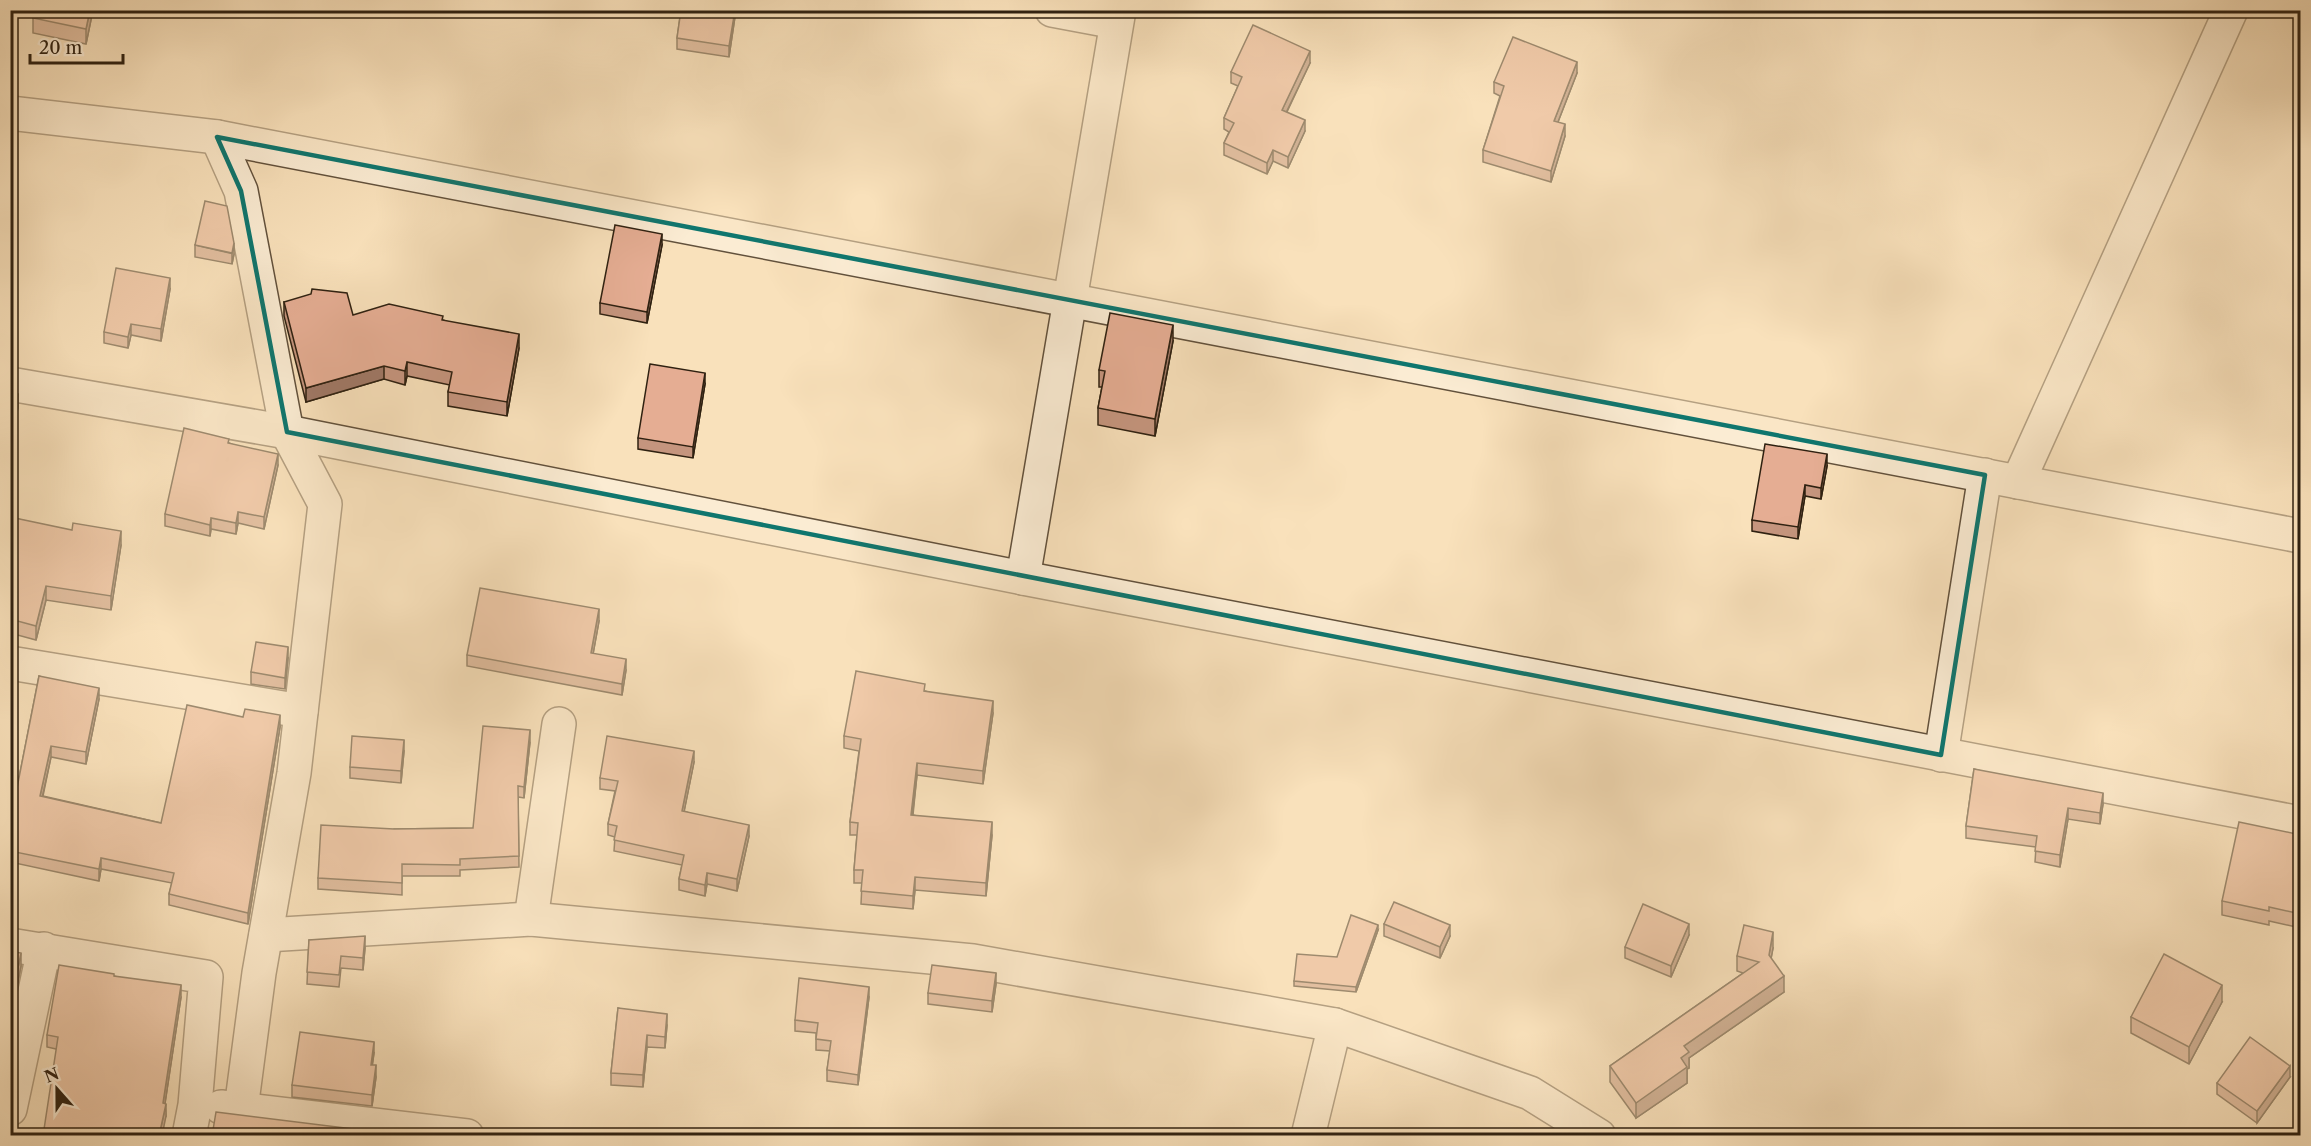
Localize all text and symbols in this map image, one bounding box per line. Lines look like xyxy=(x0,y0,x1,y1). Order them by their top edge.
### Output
scale bar xyxy=(30,27,123,65)
text: 20 m xyxy=(39,37,83,59)
north arrow xyxy=(27,1059,87,1119)
text: N xyxy=(42,1063,62,1087)

